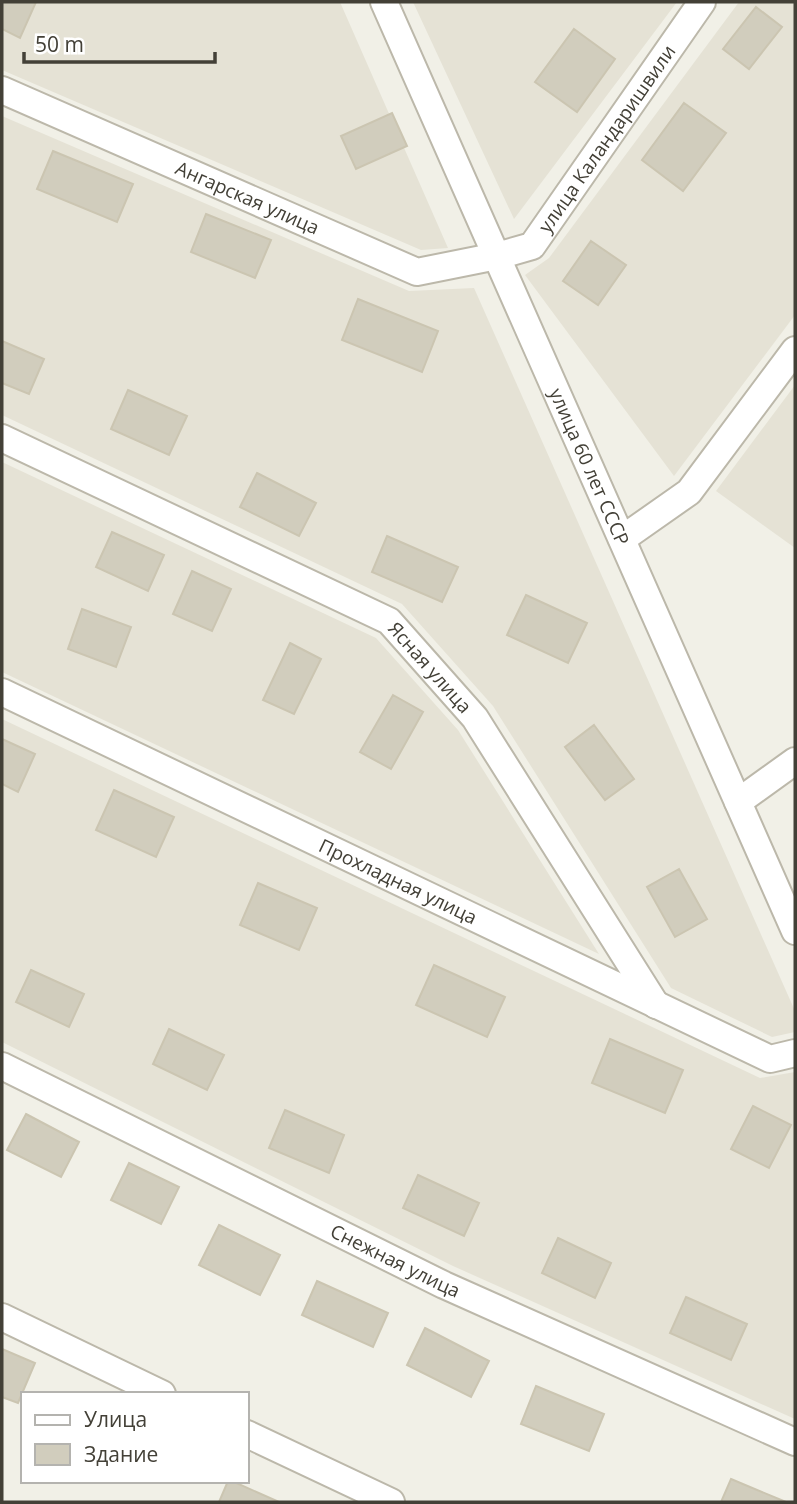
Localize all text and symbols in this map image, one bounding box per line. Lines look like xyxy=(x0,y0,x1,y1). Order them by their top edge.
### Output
scale bar xyxy=(24,21,215,65)
text: 50 m xyxy=(35,30,84,58)
street label: улица Каландаришвили xyxy=(532,39,681,238)
street label: Ангарская улица xyxy=(172,155,323,241)
street label: улица 60 лет СССР xyxy=(543,384,636,549)
street label: Ясная улица xyxy=(382,616,478,719)
street label: Прохладная улица xyxy=(315,832,481,930)
street label: Снежная улица xyxy=(326,1218,464,1304)
legend xyxy=(21,1392,248,1483)
text: Улица xyxy=(84,1405,147,1433)
text: Здание xyxy=(84,1440,158,1468)

